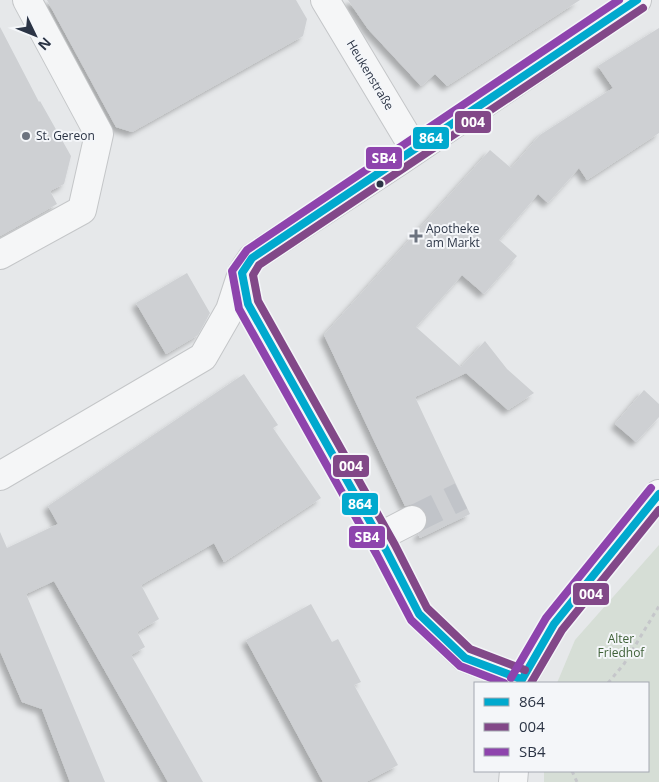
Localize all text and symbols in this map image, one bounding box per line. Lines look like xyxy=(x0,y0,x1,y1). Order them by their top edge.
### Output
north arrow xyxy=(10,10,60,60)
text: N xyxy=(34,34,56,55)
street label: Heukenstraße xyxy=(343,36,398,113)
line badge: 004 xyxy=(454,110,492,134)
text: 004 xyxy=(461,112,485,131)
line badge: 864 xyxy=(412,126,450,150)
place label: St. Gereon xyxy=(36,127,95,144)
text: 864 xyxy=(419,128,443,147)
marker: St. Gereon xyxy=(20,130,32,142)
line badge: SB4 xyxy=(365,146,403,170)
text: SB4 xyxy=(371,148,397,167)
unlabelled marker xyxy=(375,179,385,189)
place label: Apotheke am Markt xyxy=(426,220,480,251)
marker: Apotheke am Markt xyxy=(410,230,422,242)
line badge: 004 xyxy=(332,454,370,478)
text: 004 xyxy=(339,456,363,475)
line badge: 864 xyxy=(341,492,379,516)
text: 864 xyxy=(348,494,372,513)
line badge: SB4 xyxy=(348,525,386,549)
text: SB4 xyxy=(354,527,380,546)
line badge: 004 xyxy=(572,582,610,606)
text: 004 xyxy=(579,584,603,603)
park label: Alter Friedhof xyxy=(598,630,645,661)
legend xyxy=(474,682,649,772)
text: 864 xyxy=(519,691,545,711)
text: 004 xyxy=(519,716,545,736)
text: SB4 xyxy=(519,741,546,761)

